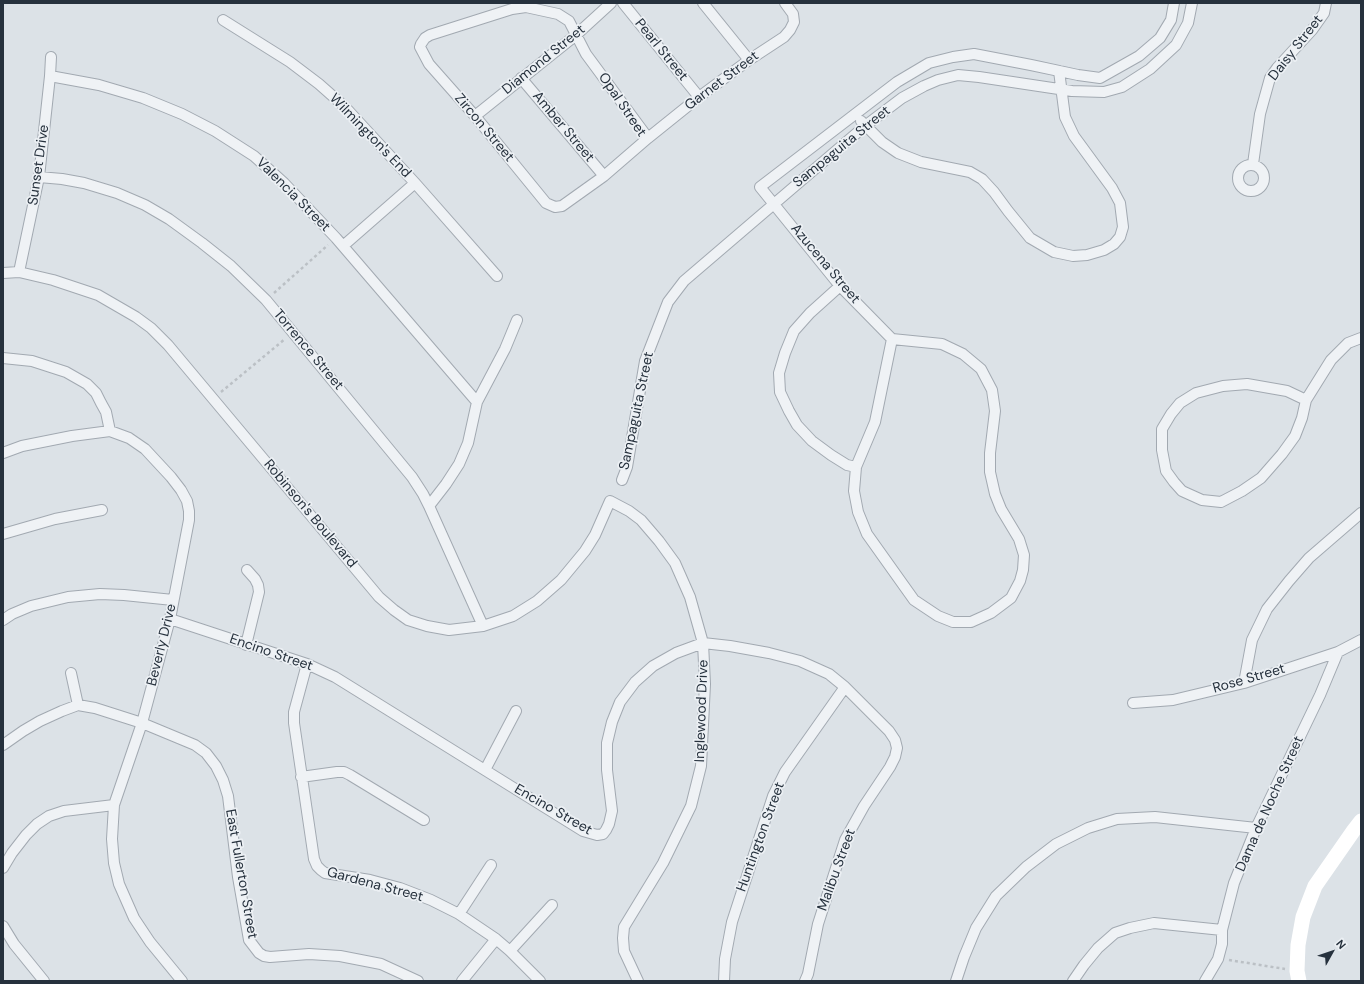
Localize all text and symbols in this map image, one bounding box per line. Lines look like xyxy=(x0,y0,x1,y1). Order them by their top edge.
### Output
street label: Daisy Street xyxy=(1265,12,1327,84)
street label: Pearl Street xyxy=(631,16,691,84)
street label: Diamond Street xyxy=(499,22,589,98)
street label: Garnet Street xyxy=(682,48,762,114)
street label: Opal Street xyxy=(594,70,650,140)
street label: Amber Street xyxy=(529,88,597,166)
street label: Wilmington's End xyxy=(326,90,414,182)
street label: Zircon Street xyxy=(451,91,517,165)
street label: Sampaguita Street xyxy=(790,103,894,191)
street label: Sunset Drive xyxy=(25,124,53,206)
street label: Valencia Street xyxy=(253,155,333,235)
street label: Azucena Street xyxy=(787,221,863,307)
street label: Torrence Street xyxy=(269,306,347,394)
street label: Sampaguita Street xyxy=(616,350,658,472)
street label: Robinson's Boulevard xyxy=(260,457,360,571)
street label: Beverly Drive xyxy=(144,602,180,688)
street label: Encino Street xyxy=(227,631,315,675)
street label: Inglewood Drive xyxy=(692,659,712,763)
street label: Rose Street xyxy=(1211,661,1287,697)
street label: Dama de Noche Street xyxy=(1232,733,1308,875)
street label: Huntington Street xyxy=(733,780,789,894)
street label: Encino Street xyxy=(511,781,595,839)
street label: East Fullerton Street xyxy=(221,808,261,940)
street label: Malibu Street xyxy=(814,827,860,913)
street label: Gardena Street xyxy=(325,864,425,906)
north arrow xyxy=(1312,932,1352,972)
text: N xyxy=(1333,937,1349,952)

